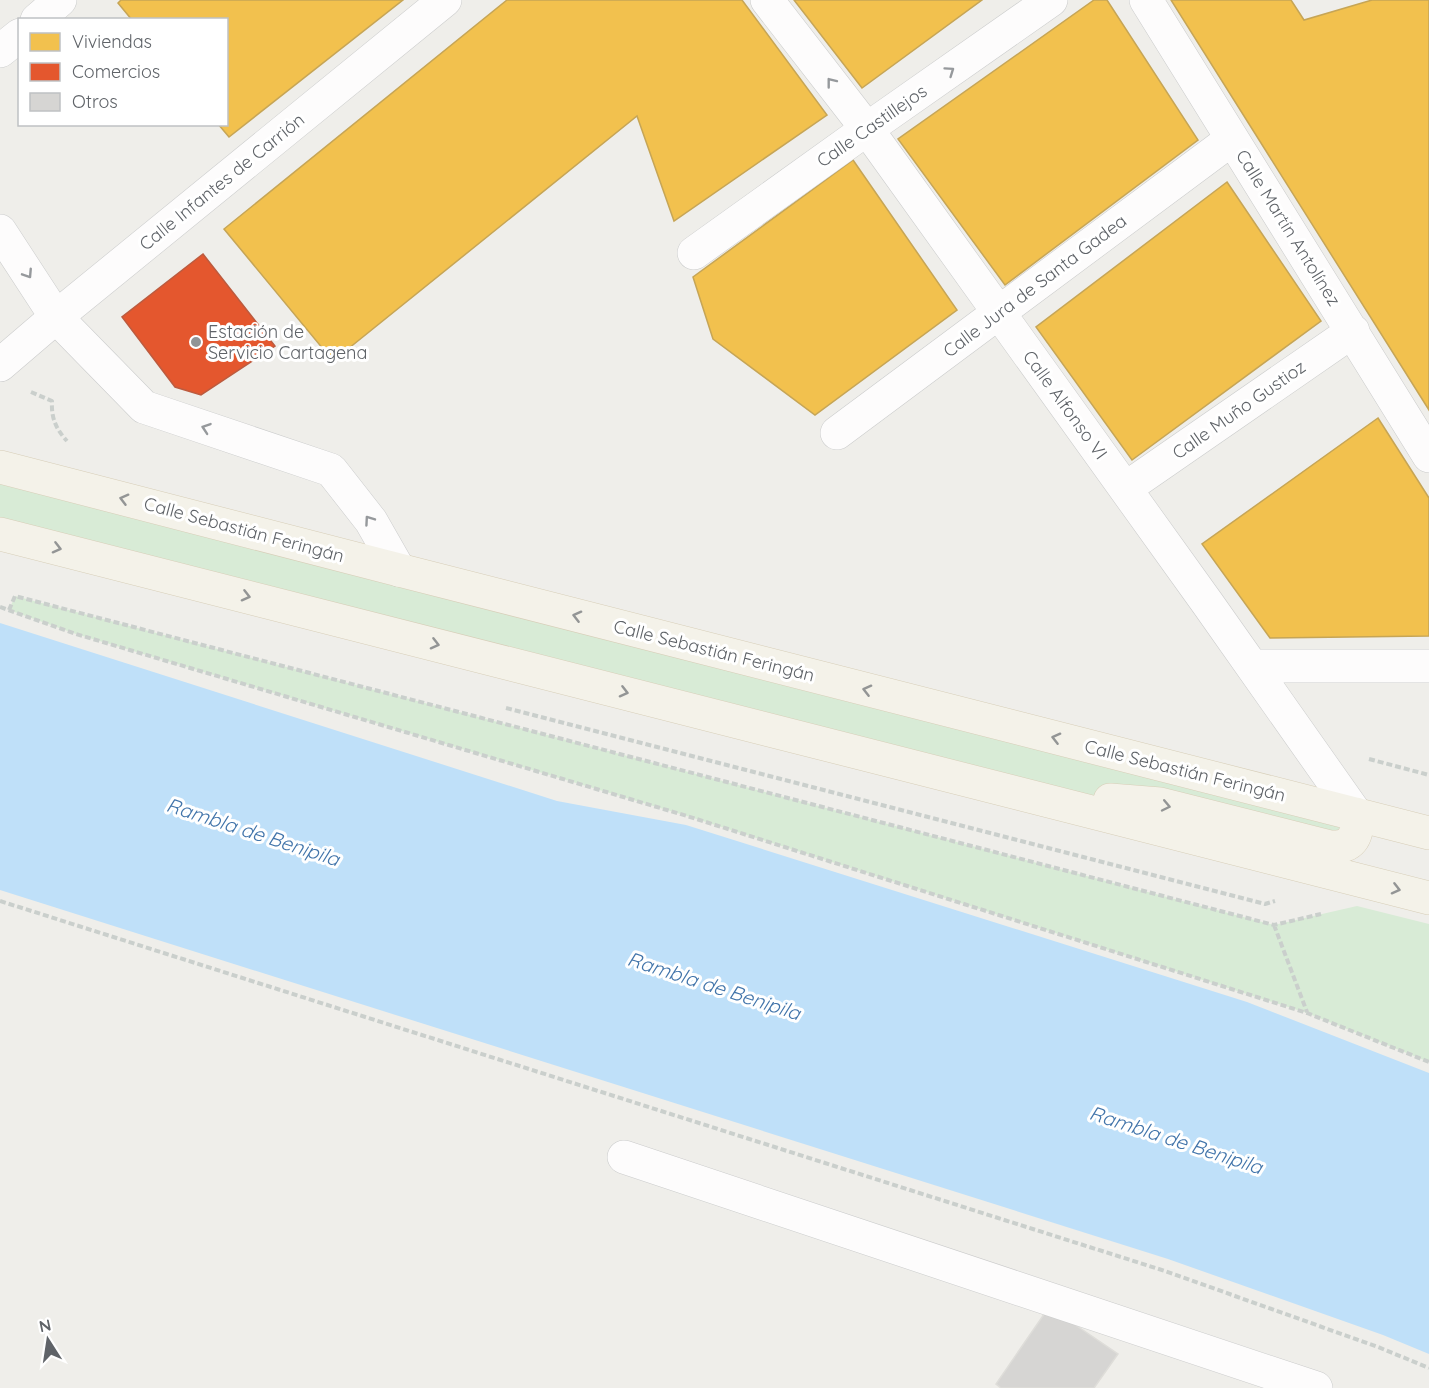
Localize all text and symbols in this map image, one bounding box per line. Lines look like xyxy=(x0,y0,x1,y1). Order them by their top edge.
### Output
legend xyxy=(18,18,228,126)
text: Viviendas xyxy=(72,30,152,53)
text: Comercios xyxy=(72,60,160,83)
one-way arrow xyxy=(943,67,954,78)
one-way arrow xyxy=(828,78,839,89)
street label: Calle Castillejos xyxy=(812,79,931,172)
text: Otros xyxy=(72,90,118,113)
street label: Calle Infantes de Carrión xyxy=(135,108,309,255)
street label: Calle Martín Antolínez xyxy=(1231,145,1346,310)
street label: Calle Jura de Santa Gadea xyxy=(938,209,1131,362)
one-way arrow xyxy=(21,267,32,278)
place label: Estación de Servicio Cartagena xyxy=(208,320,367,364)
marker: Estación de Servicio Cartagena xyxy=(189,335,203,349)
street label: Calle Alfonso VI xyxy=(1018,346,1113,464)
street label: Calle Muño Gustioz xyxy=(1168,355,1310,464)
one-way arrow xyxy=(201,422,212,435)
street label: Calle Sebastián Feringán xyxy=(142,492,347,567)
one-way arrow xyxy=(119,493,129,506)
one-way arrow xyxy=(365,516,377,526)
one-way arrow xyxy=(51,541,62,553)
one-way arrow xyxy=(241,588,251,601)
one-way arrow xyxy=(572,610,582,623)
street label: Calle Sebastián Feringán xyxy=(611,614,817,687)
one-way arrow xyxy=(430,636,440,649)
one-way arrow xyxy=(619,684,629,697)
one-way arrow xyxy=(863,685,873,698)
one-way arrow xyxy=(1051,733,1061,746)
street label: Calle Sebastián Feringán xyxy=(1082,734,1288,807)
water label: Rambla de Benipila xyxy=(164,792,345,872)
one-way arrow xyxy=(1161,798,1171,811)
one-way arrow xyxy=(1390,882,1401,894)
water label: Rambla de Benipila xyxy=(625,946,806,1026)
water label: Rambla de Benipila xyxy=(1087,1100,1268,1180)
north arrow xyxy=(18,1310,78,1370)
text: N xyxy=(37,1314,53,1336)

